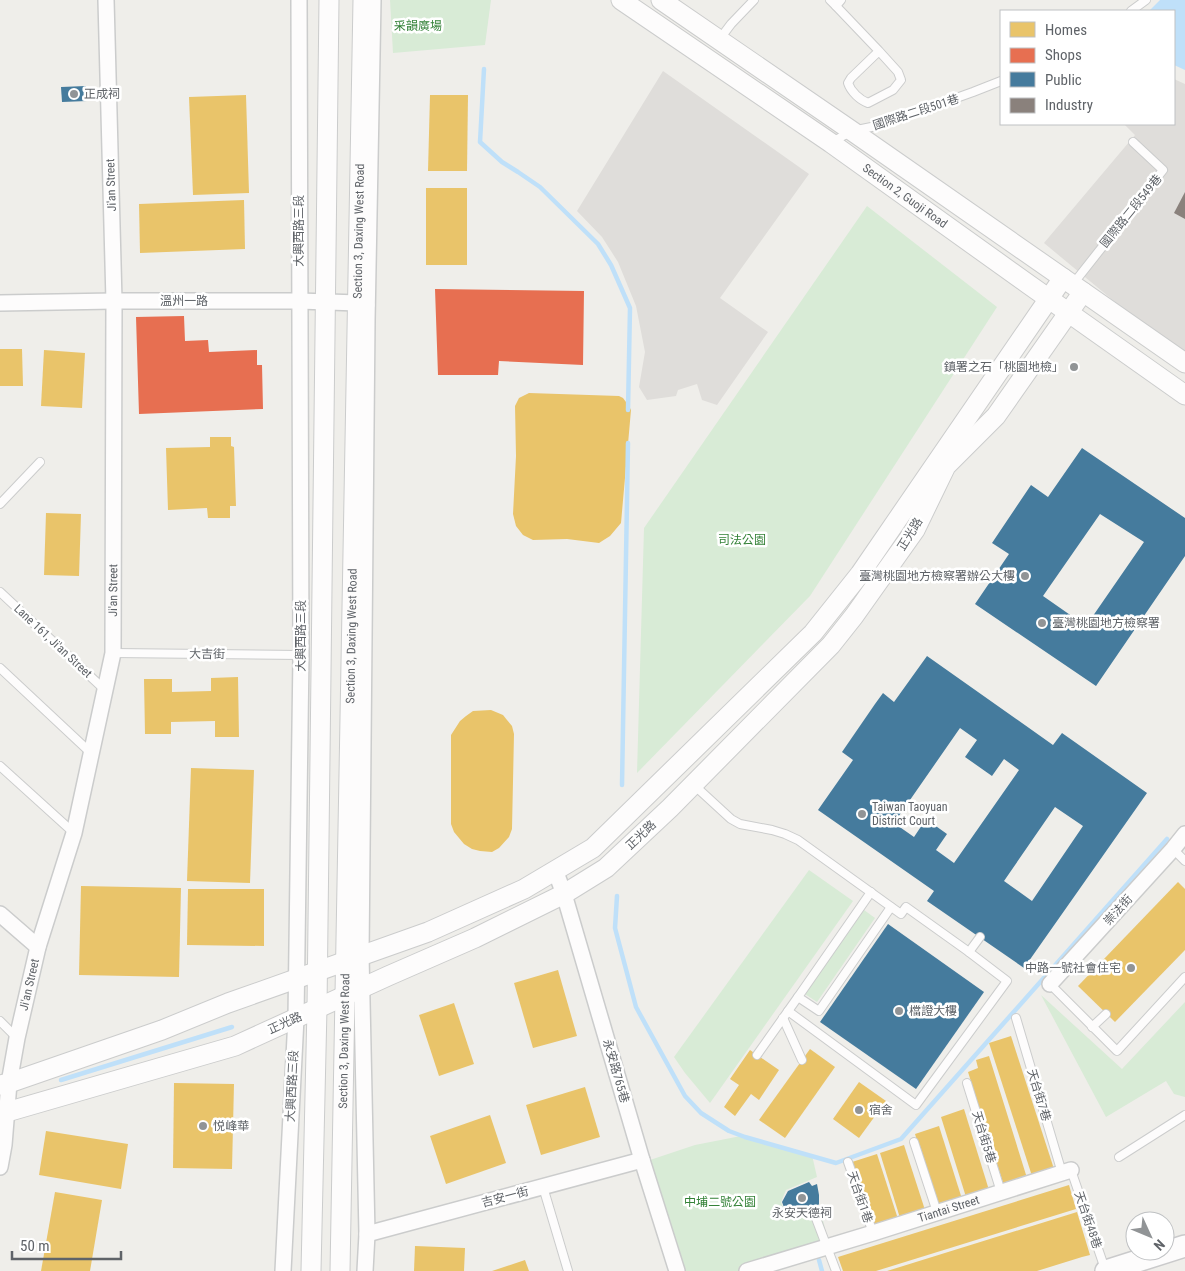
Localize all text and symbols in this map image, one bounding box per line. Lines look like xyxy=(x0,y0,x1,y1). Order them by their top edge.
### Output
legend xyxy=(1000,10,1175,125)
park label: 采韻廣場 xyxy=(394,19,442,33)
text: Homes xyxy=(1045,21,1087,39)
text: Shops xyxy=(1045,46,1082,64)
text: Public xyxy=(1045,71,1082,89)
place label: 正成祠 xyxy=(84,87,120,101)
marker: 正成祠 xyxy=(68,88,80,100)
street label: 國際路二段501巷 xyxy=(871,91,961,133)
text: Industry xyxy=(1045,96,1093,114)
street label: Ji'an Street xyxy=(103,158,119,212)
street label: Section 2, Guoji Road xyxy=(860,161,950,231)
street label: Section 3, Daxing West Road xyxy=(351,163,367,299)
street label: 國際路二段549巷 xyxy=(1097,172,1165,250)
street label: 大興西路三段 xyxy=(292,195,306,267)
street label: 溫州一路 xyxy=(160,294,208,308)
place label: 鎮署之石「桃園地檢」 xyxy=(944,360,1064,374)
marker: 鎮署之石「桃園地檢」 xyxy=(1068,361,1080,373)
street label: 正光路 xyxy=(895,515,925,553)
park label: 司法公園 xyxy=(718,533,766,547)
street label: Ji'an Street xyxy=(106,563,120,617)
street label: Section 3, Daxing West Road xyxy=(343,568,360,704)
place label: 臺灣桃園地方檢察署辦公大樓 xyxy=(859,569,1015,583)
marker: 臺灣桃園地方檢察署辦公大樓 xyxy=(1019,570,1031,582)
street label: 大興西路三段 xyxy=(294,600,308,672)
street label: Lane 161, Ji'an Street xyxy=(11,601,95,681)
place label: 臺灣桃園地方檢察署 xyxy=(1052,616,1160,630)
marker: 臺灣桃園地方檢察署 xyxy=(1036,617,1048,629)
street label: 大吉街 xyxy=(189,647,225,661)
place label: Taiwan Taoyuan District Court xyxy=(872,800,948,828)
marker: Taiwan Taoyuan District Court xyxy=(856,808,868,820)
street label: 正光路 xyxy=(623,818,659,852)
street label: 崇法街 xyxy=(1101,892,1135,928)
street label: Ji'an Street xyxy=(17,957,42,1012)
place label: 中路一號社會住宅 xyxy=(1025,961,1121,975)
marker: 中路一號社會住宅 xyxy=(1125,962,1137,974)
street label: Section 3, Daxing West Road xyxy=(336,973,352,1109)
place label: 檔證大樓 xyxy=(909,1004,957,1018)
marker: 檔證大樓 xyxy=(893,1005,905,1017)
street label: 正光路 xyxy=(266,1009,304,1037)
street label: 永安路765巷 xyxy=(600,1037,632,1105)
street label: 大興西路三段 xyxy=(283,1050,301,1122)
street label: 天台街7巷 xyxy=(1024,1067,1054,1123)
place label: 宿舍 xyxy=(869,1103,893,1117)
marker: 宿舍 xyxy=(853,1104,865,1116)
street label: 天台街5巷 xyxy=(969,1109,999,1165)
place label: 悦峰華 xyxy=(213,1119,249,1133)
marker: 悦峰華 xyxy=(197,1120,209,1132)
street label: 天台街1巷 xyxy=(845,1169,875,1225)
street label: 吉安一街 xyxy=(480,1184,530,1210)
street label: 天台街48巷 xyxy=(1072,1189,1104,1251)
marker: 永安天德祠 xyxy=(796,1192,808,1204)
street label: Tiantai Street xyxy=(916,1192,981,1225)
park label: 中埔二號公園 xyxy=(684,1195,756,1209)
place label: 永安天德祠 xyxy=(772,1206,832,1220)
north arrow xyxy=(1125,1211,1175,1261)
scale bar xyxy=(12,1228,121,1260)
text: N xyxy=(1151,1236,1168,1254)
text: 50 m xyxy=(20,1237,50,1255)

